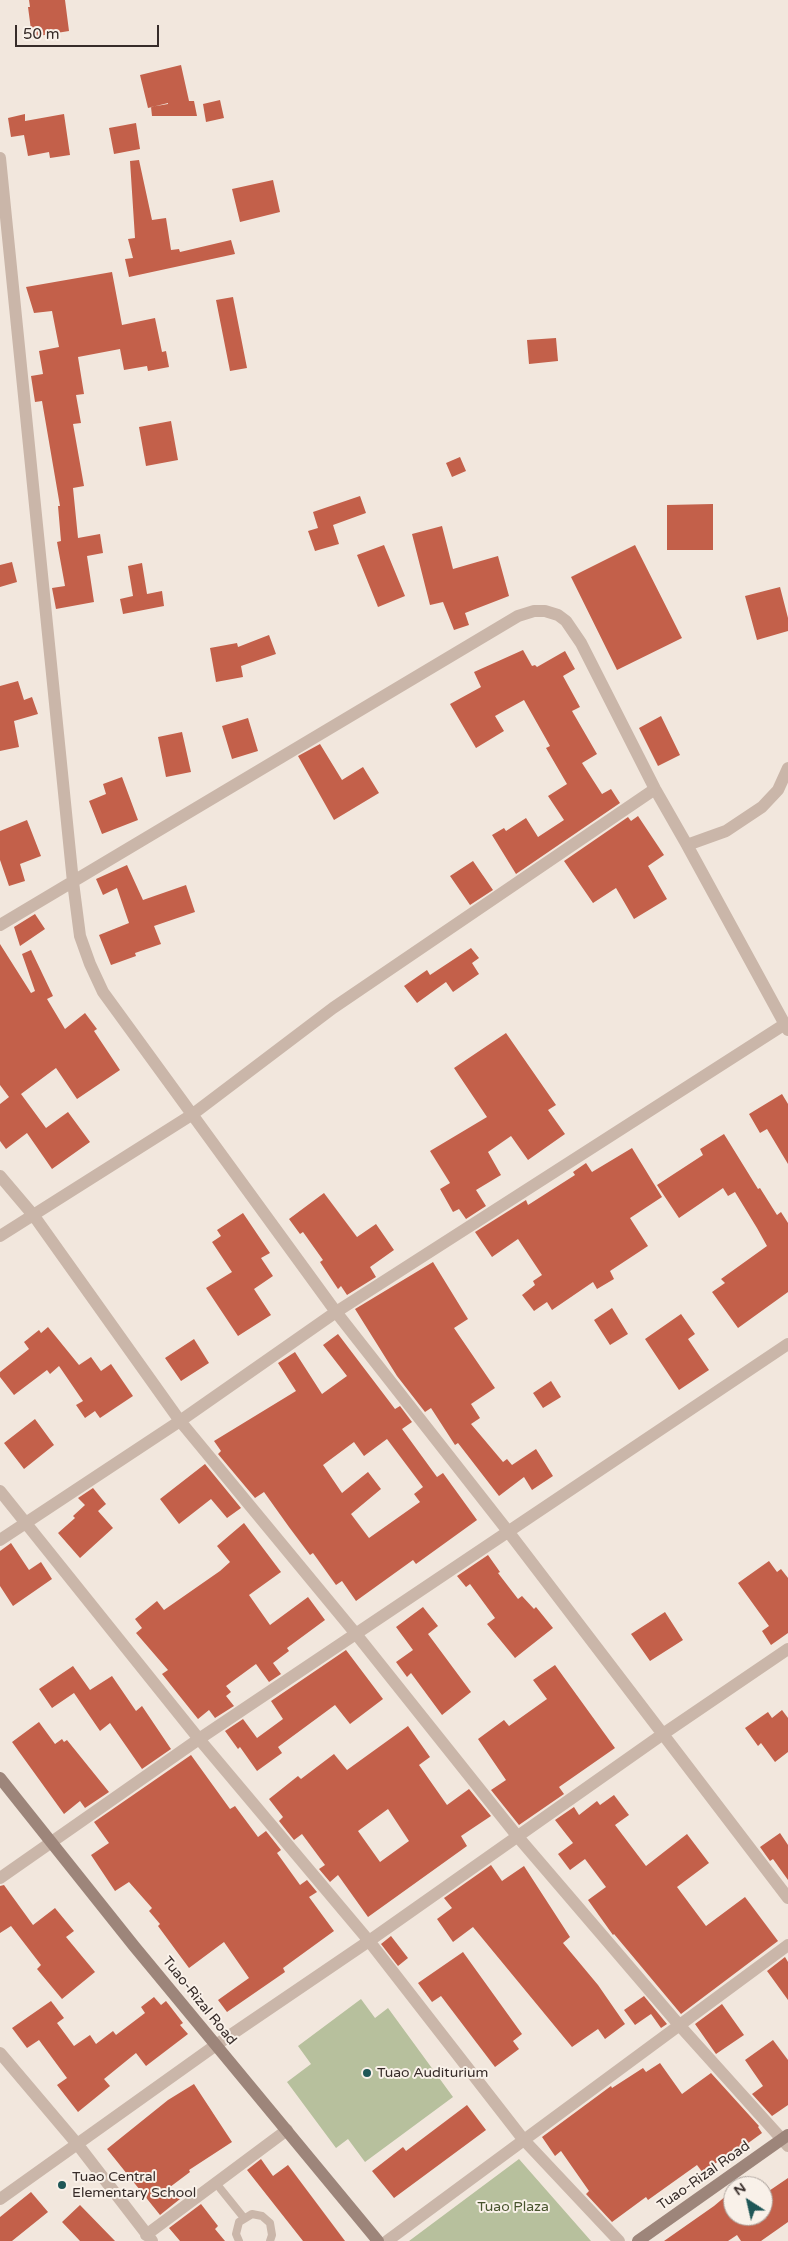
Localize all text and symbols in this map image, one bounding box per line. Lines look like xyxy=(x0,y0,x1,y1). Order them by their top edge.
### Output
scale bar xyxy=(18,15,161,47)
text: 50 m xyxy=(23,25,60,43)
street label: Tuao-Rizal Road xyxy=(158,1953,240,2049)
place label: Tuao Auditurium xyxy=(377,2065,488,2081)
marker: Tuao Auditurium xyxy=(361,2067,373,2079)
street label: Tuao-Rizal Road xyxy=(655,2138,753,2214)
place label: Tuao Central Elementary School xyxy=(72,2169,196,2202)
north arrow xyxy=(723,2176,773,2226)
marker: Tuao Central Elementary School xyxy=(56,2179,68,2191)
text: N xyxy=(730,2179,749,2199)
park label: Tuao Plaza xyxy=(477,2199,549,2215)

